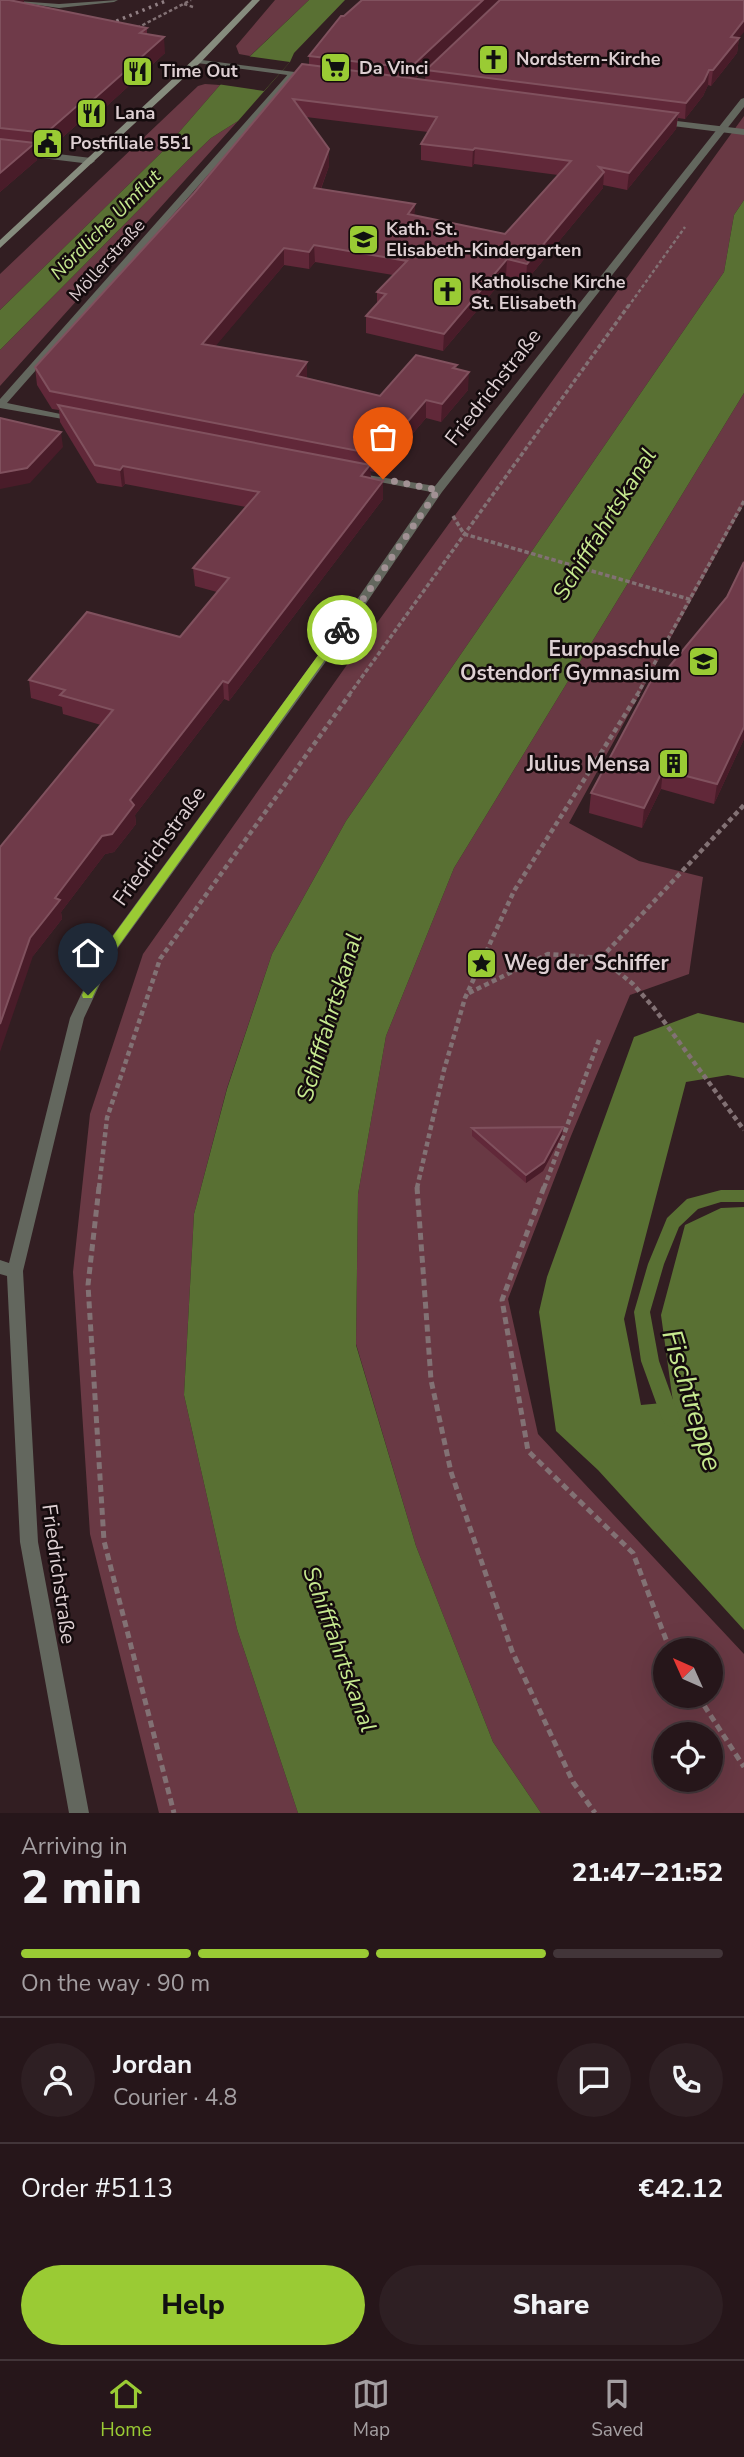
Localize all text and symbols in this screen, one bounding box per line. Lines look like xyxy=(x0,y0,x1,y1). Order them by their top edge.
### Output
church icon: Nordstern-Kirche xyxy=(476,42,510,76)
place label: Nordstern-Kirche xyxy=(516,47,661,71)
supermarket icon: Da Vinci xyxy=(319,51,353,85)
restaurant icon: Time Out xyxy=(120,54,154,88)
place label: Da Vinci xyxy=(359,56,428,80)
place label: Time Out xyxy=(160,59,238,83)
restaurant icon: Lana xyxy=(75,96,109,130)
place label: Lana xyxy=(115,101,155,125)
public building icon: Postfiliale 551 xyxy=(30,126,64,160)
place label: Postfiliale 551 xyxy=(70,131,191,155)
water label: Nördliche Umflut xyxy=(45,163,168,286)
street label: Möllerstraße xyxy=(64,214,150,306)
place label: Kath. St. Elisabeth-Kindergarten xyxy=(386,217,581,262)
school or university icon: Kath. St. Elisabeth-Kindergarten xyxy=(346,222,380,256)
place label: Katholische Kirche St. Elisabeth xyxy=(471,270,626,315)
church icon: Katholische Kirche St. Elisabeth xyxy=(431,275,465,309)
street label: Friedrichstraße xyxy=(439,323,547,451)
pin xyxy=(353,407,413,479)
icon: bag xyxy=(364,418,402,456)
water label: Schifffahrtskanal xyxy=(545,442,664,606)
courier xyxy=(307,595,377,665)
icon: bike xyxy=(323,611,361,649)
place label: Europaschule Ostendorf Gymnasium xyxy=(460,635,680,687)
school or university icon: Europaschule Ostendorf Gymnasium xyxy=(686,644,720,678)
building icon: Julius Mensa xyxy=(656,747,690,781)
place label: Julius Mensa xyxy=(526,750,650,778)
street label: Friedrichstraße xyxy=(106,781,212,911)
pin xyxy=(58,923,118,995)
water label: Schifffahrtskanal xyxy=(289,929,370,1105)
icon: home xyxy=(69,934,107,972)
place icon: Weg der Schiffer xyxy=(464,946,498,980)
place label: Weg der Schiffer xyxy=(504,949,669,977)
water label: Fischtreppe xyxy=(652,1325,732,1476)
street label: Friedrichstraße xyxy=(35,1502,83,1646)
water label: Schifffahrtskanal xyxy=(295,1562,384,1736)
north arrow xyxy=(653,1638,723,1708)
map controls xyxy=(653,1638,723,1792)
button: locate xyxy=(653,1722,723,1792)
text: Arriving in xyxy=(21,1831,128,1862)
text: 21:47–21:52 xyxy=(572,1855,723,1890)
text: 2 min xyxy=(21,1856,142,1919)
text: On the way · 90 m xyxy=(21,1968,210,1999)
button: person xyxy=(21,2043,95,2117)
button: chat xyxy=(557,2043,631,2117)
button: phone xyxy=(649,2043,723,2117)
text: Jordan xyxy=(113,2047,192,2082)
text: Courier · 4.8 xyxy=(113,2082,237,2113)
text: Order #5113 xyxy=(21,2171,173,2206)
text: €42.12 xyxy=(639,2171,723,2206)
button: Help xyxy=(21,2265,365,2345)
button: Share xyxy=(379,2265,723,2345)
tab: Home xyxy=(100,2375,152,2443)
tab: Map xyxy=(352,2375,390,2443)
tab: Saved xyxy=(591,2375,644,2443)

